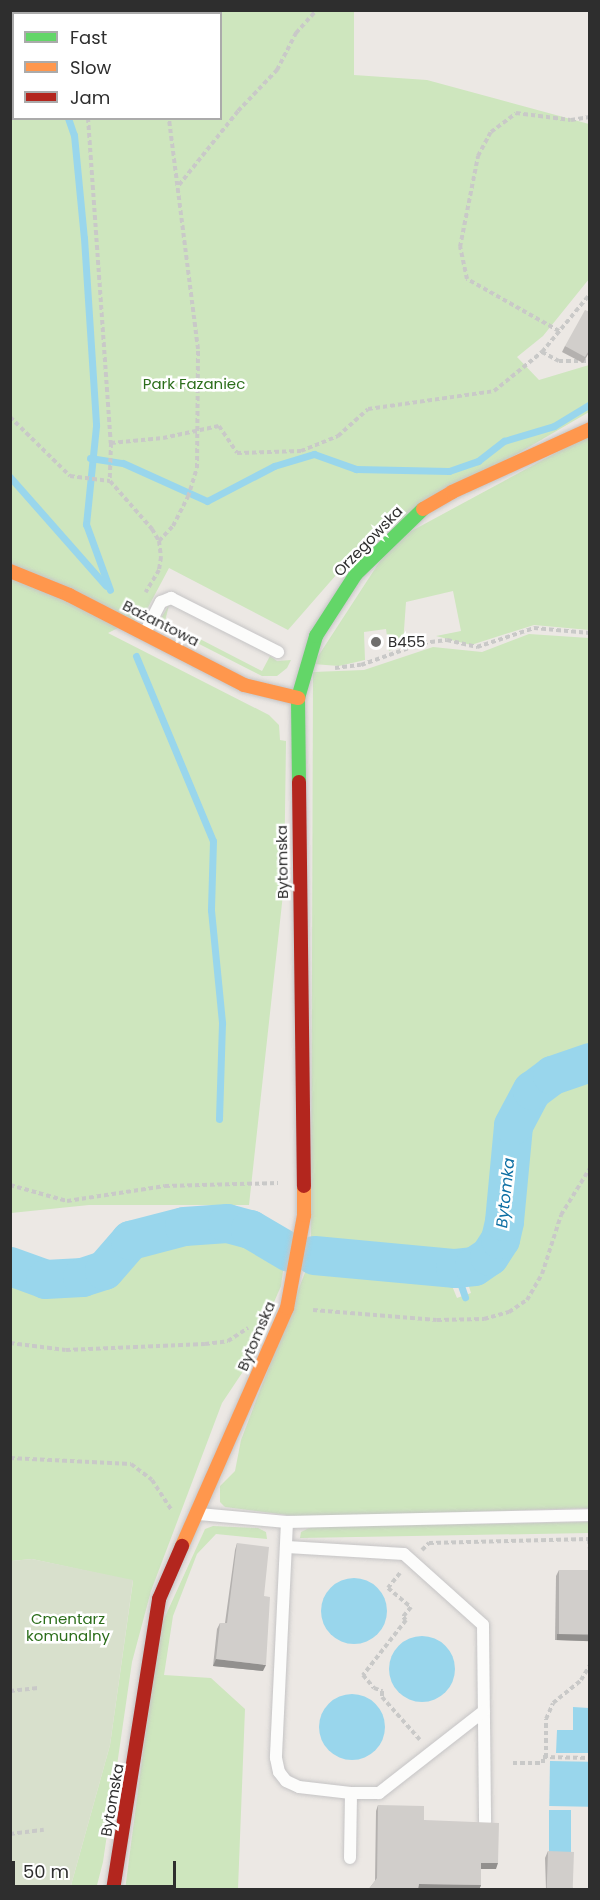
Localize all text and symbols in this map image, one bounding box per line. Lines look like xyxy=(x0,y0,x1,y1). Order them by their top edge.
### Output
legend xyxy=(12,12,222,120)
text: Fast xyxy=(70,25,107,50)
text: Slow xyxy=(70,55,111,80)
text: Jam xyxy=(70,85,110,110)
park label: Park Fazaniec xyxy=(143,375,245,393)
street label: Orzegowska xyxy=(330,502,406,580)
street label: Bażantowa xyxy=(120,596,202,650)
place label: B455 xyxy=(388,633,425,651)
marker: B455 xyxy=(369,635,383,649)
street label: Bytomska xyxy=(272,825,292,899)
water label: Bytomka xyxy=(493,1157,519,1229)
street label: Bytomska xyxy=(233,1298,279,1374)
park label: Cmentarz komunalny xyxy=(26,1609,110,1644)
street label: Bytomska xyxy=(97,1762,127,1838)
scale bar xyxy=(15,1849,178,1887)
text: 50 m xyxy=(23,1859,69,1884)

